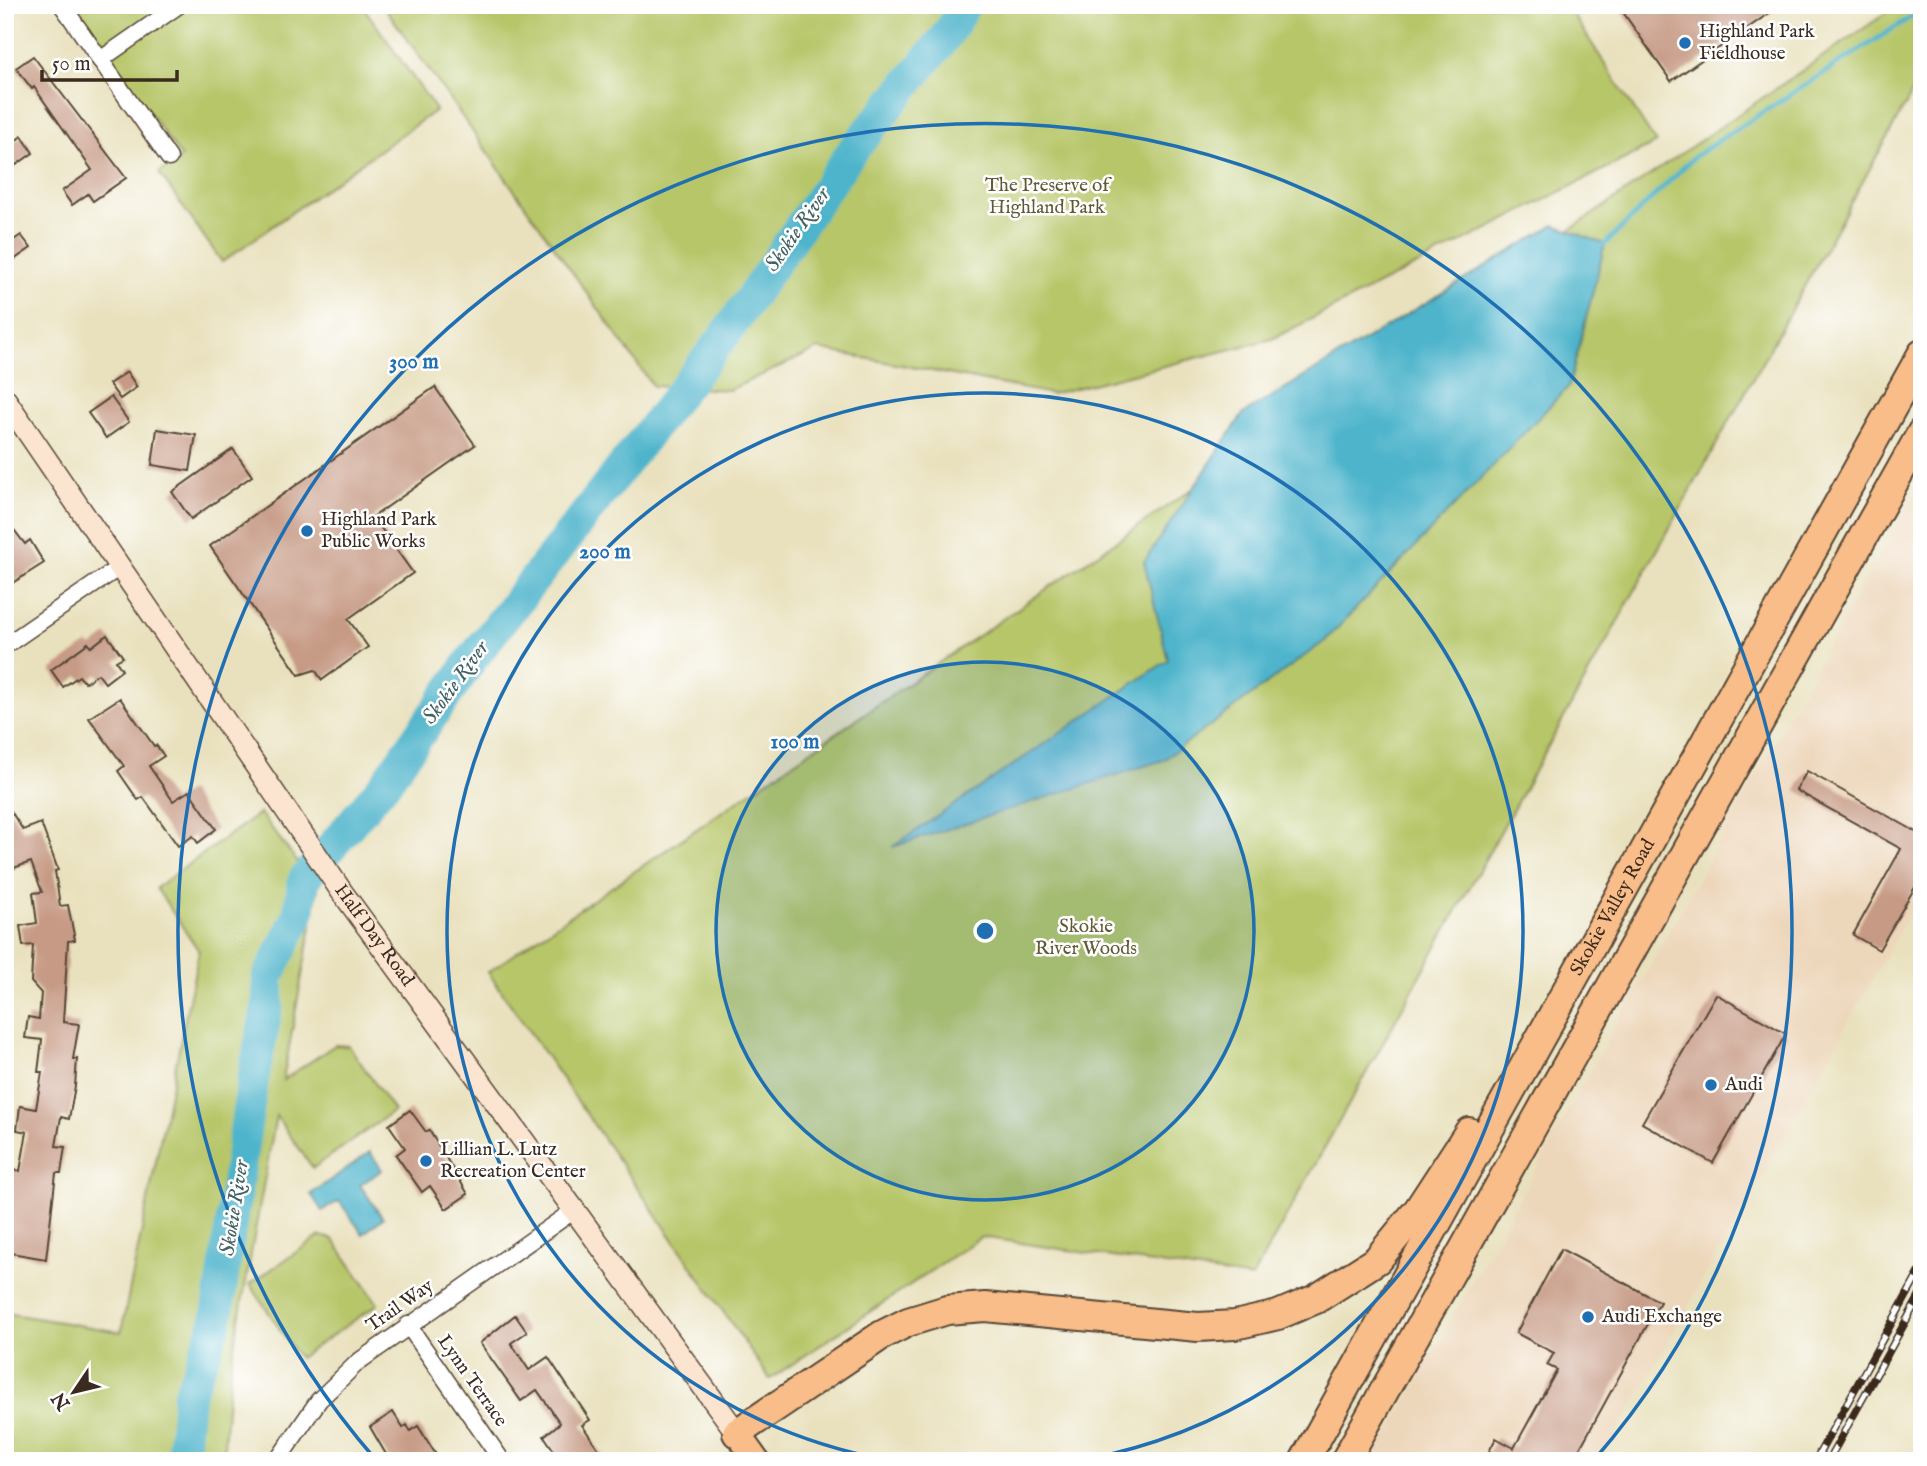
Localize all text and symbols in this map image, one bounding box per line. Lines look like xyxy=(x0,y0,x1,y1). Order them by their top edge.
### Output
place label: Highland Park Fieldhouse xyxy=(1699,20,1816,66)
marker: Highland Park Fieldhouse xyxy=(1677,35,1693,51)
scale bar xyxy=(42,38,177,82)
text: 50 m xyxy=(52,51,91,78)
park label: The Preserve of Highland Park xyxy=(985,174,1112,220)
water label: Skokie River xyxy=(759,182,837,277)
text: 300 m xyxy=(389,349,439,376)
place label: Highland Park Public Works xyxy=(321,508,438,554)
marker: Highland Park Public Works xyxy=(299,523,315,539)
text: 200 m xyxy=(579,539,631,566)
water label: Skokie River xyxy=(417,635,496,730)
text: 100 m xyxy=(770,729,820,756)
street label: Skokie Valley Road xyxy=(1565,834,1661,980)
street label: Half Day Road xyxy=(328,880,420,992)
park label: Skokie River Woods xyxy=(1035,915,1137,961)
centre of rings xyxy=(973,919,997,943)
place label: Audi xyxy=(1724,1073,1763,1097)
marker: Audi xyxy=(1703,1077,1719,1093)
place label: Lillian L. Lutz Recreation Center xyxy=(440,1138,586,1184)
marker: Lillian L. Lutz Recreation Center xyxy=(418,1153,434,1169)
water label: Skokie River xyxy=(214,1157,256,1258)
street label: Trail Way xyxy=(362,1274,439,1338)
place label: Audi Exchange xyxy=(1601,1305,1722,1329)
marker: Audi Exchange xyxy=(1580,1309,1596,1325)
street label: Lynn Terrace xyxy=(432,1330,513,1432)
north arrow xyxy=(38,1358,108,1428)
text: N xyxy=(47,1387,77,1415)

